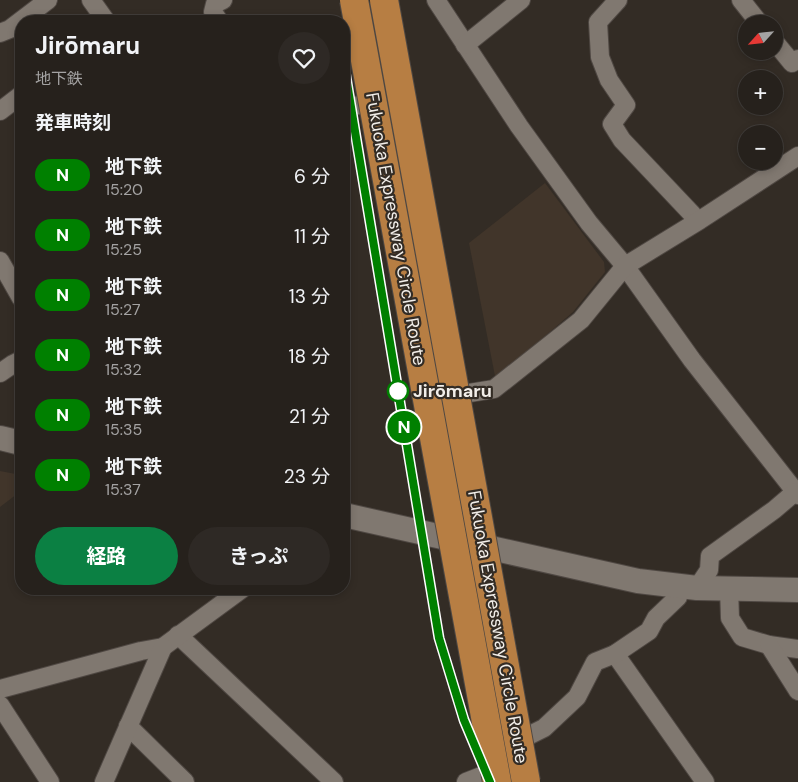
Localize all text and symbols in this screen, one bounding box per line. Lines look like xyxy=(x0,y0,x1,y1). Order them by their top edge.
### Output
north arrow xyxy=(738,15,782,60)
map controls xyxy=(738,15,783,170)
text: Jirōmaru xyxy=(35,30,140,61)
button: heart xyxy=(278,32,330,84)
text: 地下鉄 xyxy=(35,68,83,89)
button: + xyxy=(738,70,783,115)
street label: Fukuoka Expressway Circle Route xyxy=(360,91,432,367)
text: 発車時刻 xyxy=(35,110,111,135)
button: − xyxy=(738,125,783,170)
text: 地下鉄 xyxy=(105,154,162,179)
text: N xyxy=(56,163,69,187)
text: 6 分 xyxy=(294,164,330,189)
text: 15:20 xyxy=(105,179,143,200)
text: 地下鉄 xyxy=(105,214,162,239)
text: N xyxy=(56,223,69,247)
text: 11 分 xyxy=(294,224,330,249)
text: 15:25 xyxy=(105,239,142,260)
text: 地下鉄 xyxy=(105,274,162,299)
text: N xyxy=(56,283,69,307)
text: 13 分 xyxy=(289,284,330,309)
text: 15:27 xyxy=(105,299,140,320)
text: 地下鉄 xyxy=(105,334,162,359)
text: N xyxy=(56,343,69,367)
text: 18 分 xyxy=(288,344,330,369)
text: 15:32 xyxy=(105,359,142,380)
place label: Jirōmaru xyxy=(413,379,492,403)
marker: Jirōmaru xyxy=(387,380,409,402)
text: 地下鉄 xyxy=(105,394,162,419)
text: N xyxy=(56,403,69,427)
text: 21 分 xyxy=(289,404,330,429)
line badge: N xyxy=(388,411,420,443)
text: N xyxy=(397,415,411,439)
text: 15:35 xyxy=(105,419,142,440)
text: 地下鉄 xyxy=(105,454,162,479)
text: N xyxy=(56,463,69,487)
text: 23 分 xyxy=(284,464,330,489)
text: 15:37 xyxy=(105,479,141,500)
street label: Fukuoka Expressway Circle Route xyxy=(462,489,534,765)
button: 経路 xyxy=(35,527,178,585)
button: きっぷ xyxy=(188,527,330,585)

